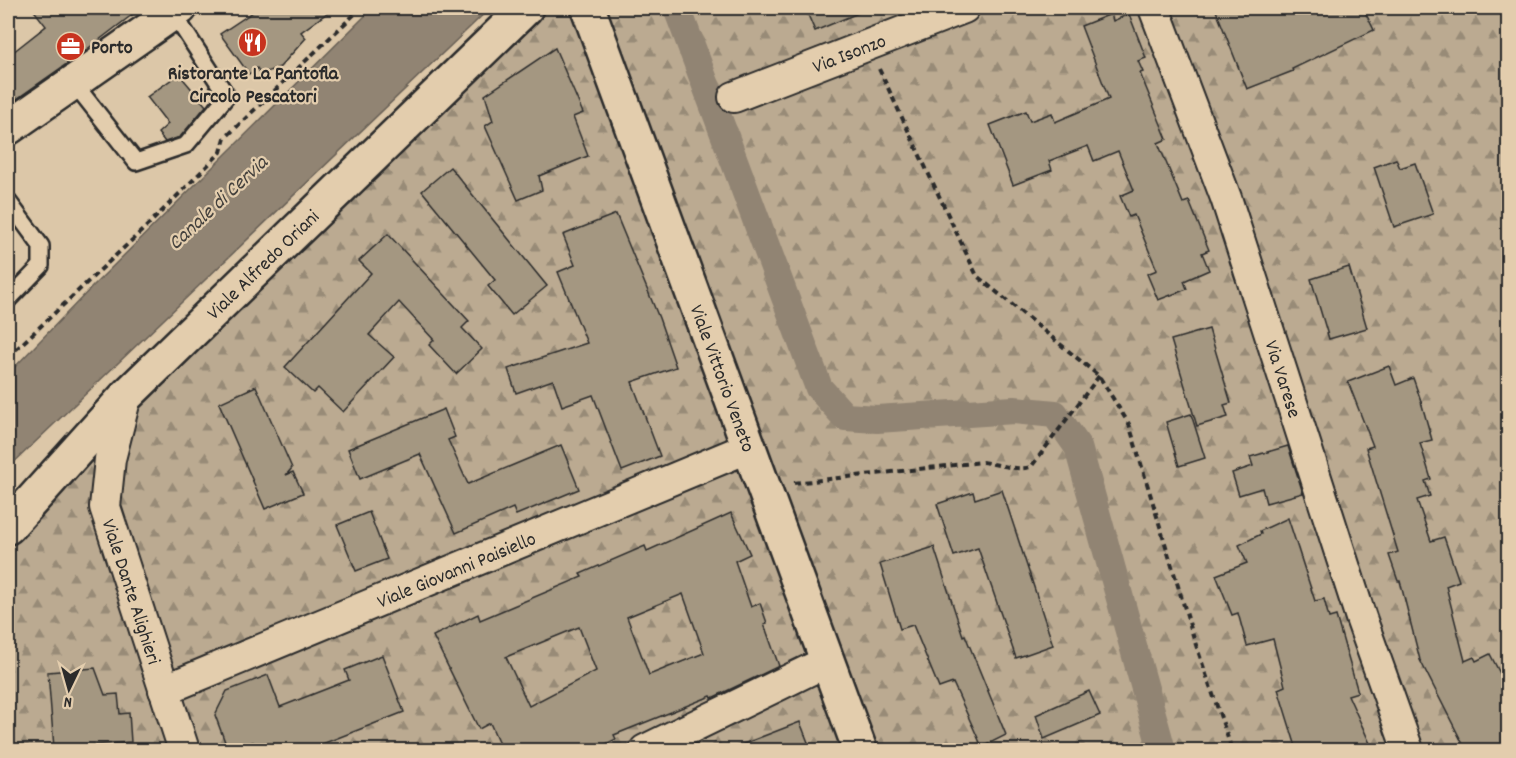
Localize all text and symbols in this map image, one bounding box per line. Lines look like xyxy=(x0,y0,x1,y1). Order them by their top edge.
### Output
restaurant icon: Ristorante La Pantofla Circolo Pescatori xyxy=(237,26,269,58)
street label: Via Isonzo xyxy=(809,29,891,82)
office icon: Porto xyxy=(54,30,86,62)
place label: Porto xyxy=(91,35,133,63)
place label: Ristorante La Pantofla Circolo Pescatori xyxy=(168,61,339,112)
water label: Canale di Cervia xyxy=(162,149,277,259)
street label: Viale Alfredo Oriani xyxy=(202,204,327,328)
street label: Viale Vittorio Veneto xyxy=(681,301,761,457)
street label: Via Varese xyxy=(1256,337,1307,422)
street label: Viale Dante Alighieri xyxy=(93,516,166,669)
street label: Viale Giovanni Paisiello xyxy=(373,526,541,617)
north arrow xyxy=(39,659,99,719)
text: N xyxy=(63,690,73,713)

